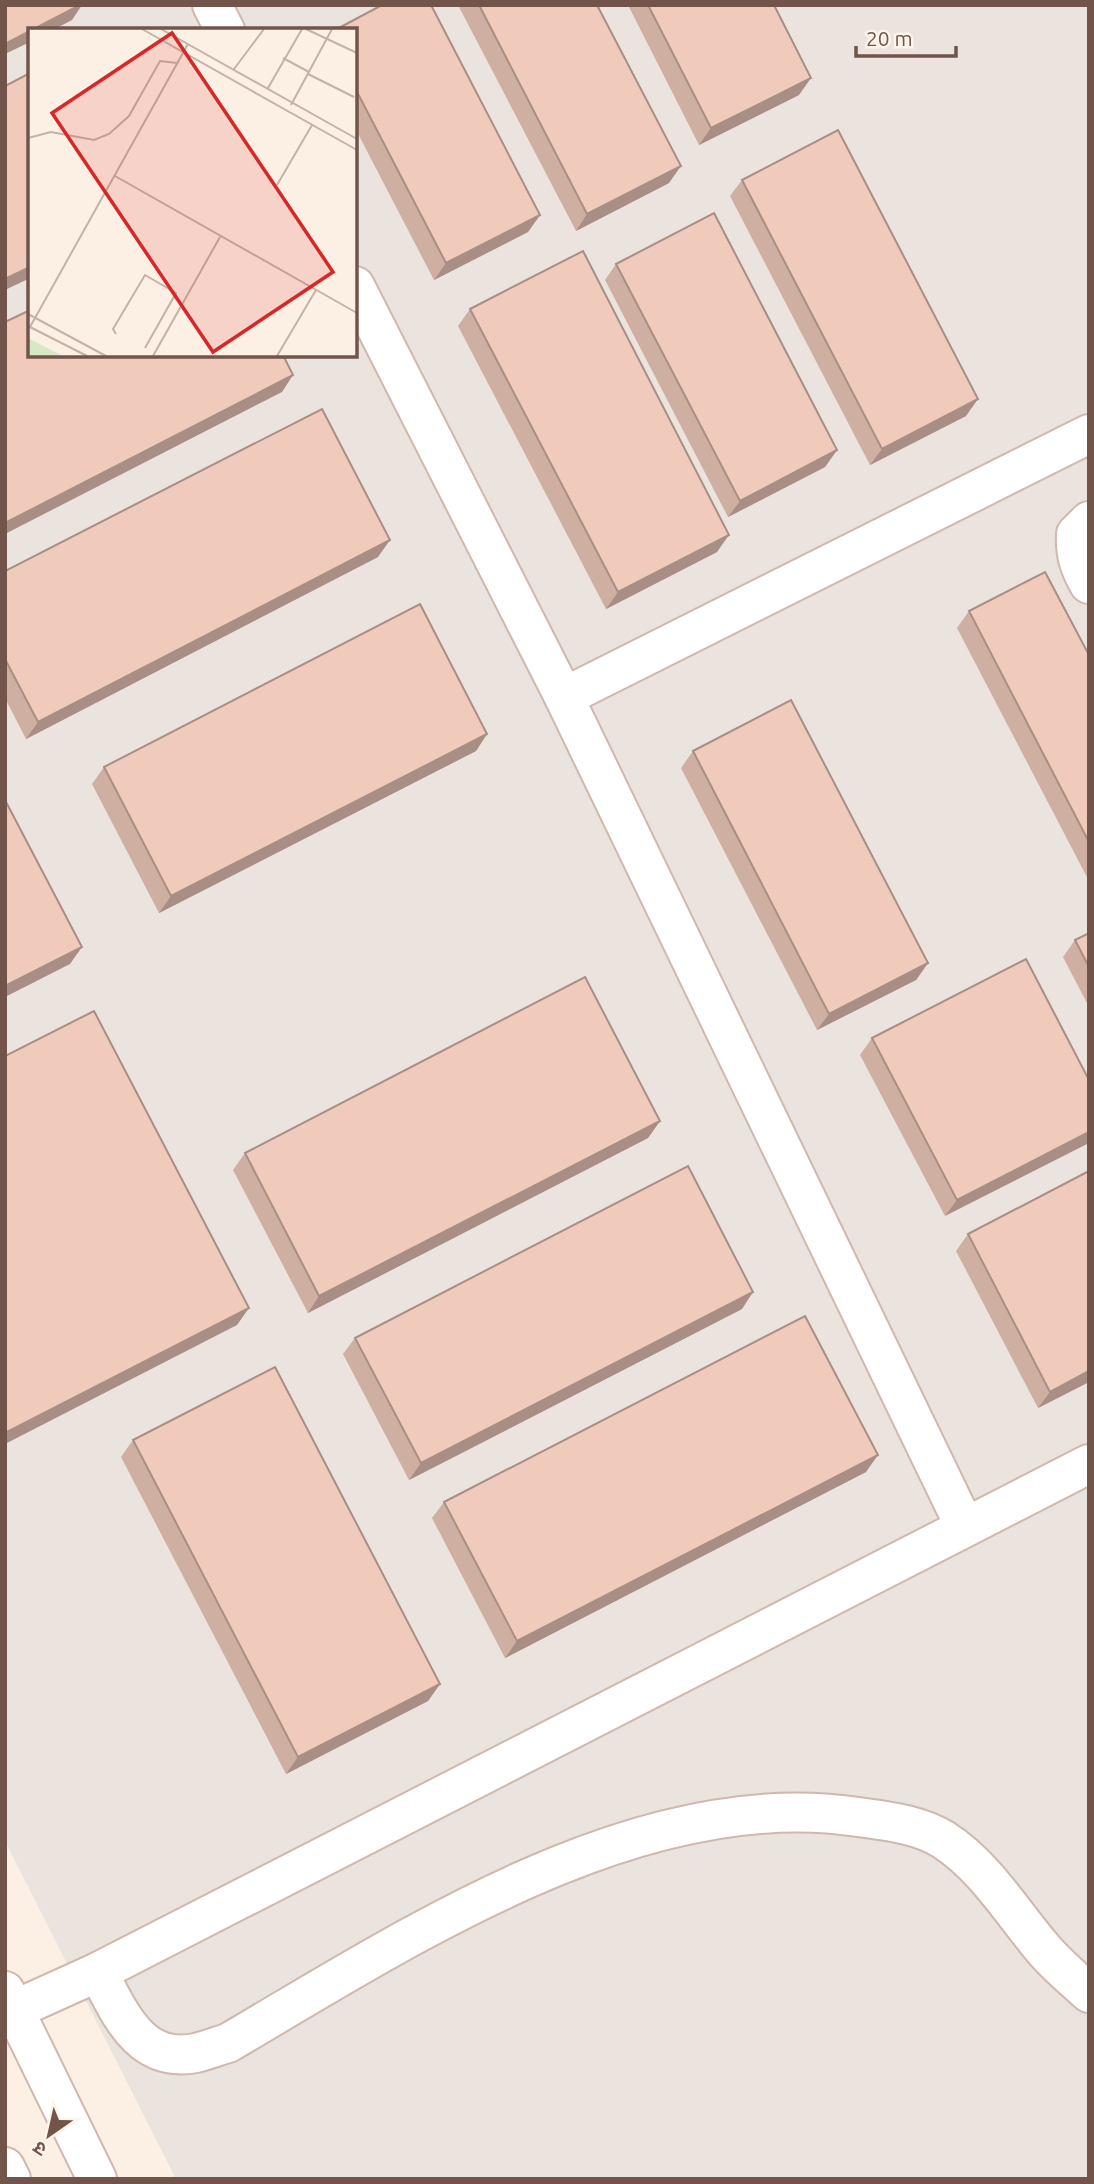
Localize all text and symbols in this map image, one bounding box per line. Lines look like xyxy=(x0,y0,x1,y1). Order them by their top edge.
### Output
scale bar xyxy=(856,14,956,58)
text: 20 m xyxy=(866,26,913,50)
inset map xyxy=(28,28,357,357)
north arrow xyxy=(14,2100,84,2170)
text: उ xyxy=(28,2136,50,2161)

